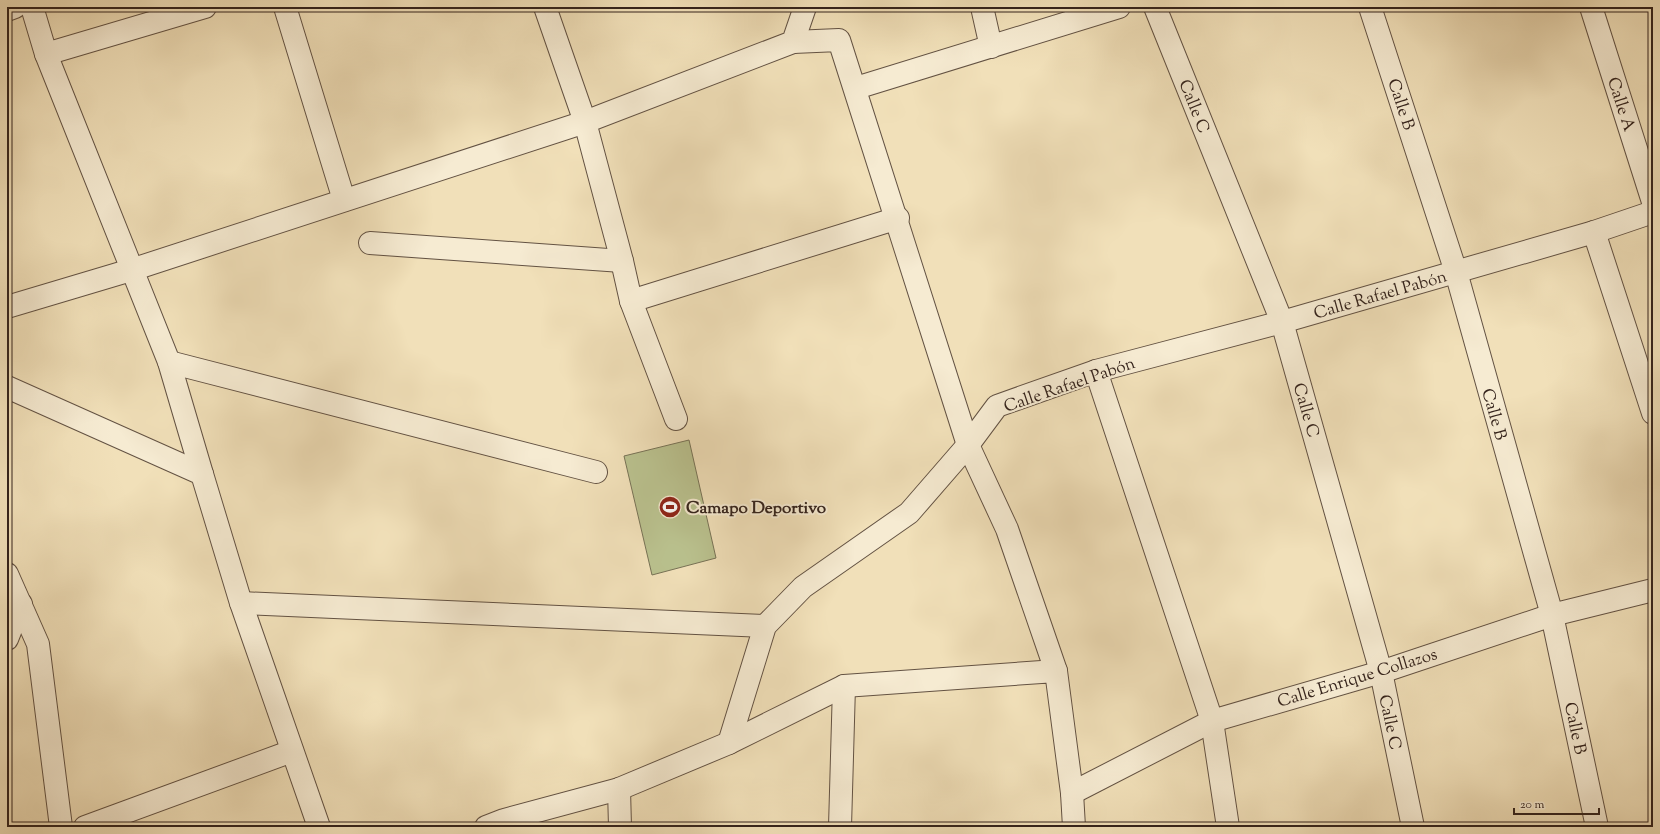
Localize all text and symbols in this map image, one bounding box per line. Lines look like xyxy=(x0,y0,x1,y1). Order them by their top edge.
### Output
street label: Calle A xyxy=(1600,74,1640,135)
street label: Calle C xyxy=(1172,76,1215,137)
street label: Calle B xyxy=(1381,76,1420,134)
street label: Calle Rafael Pabón xyxy=(1311,265,1450,326)
street label: Calle Rafael Pabón xyxy=(1001,352,1139,420)
street label: Calle C xyxy=(1286,380,1324,441)
street label: Calle B xyxy=(1474,386,1512,444)
sports icon: Camapo Deportivo xyxy=(657,494,683,520)
place label: Camapo Deportivo xyxy=(686,497,826,521)
street label: Calle Enrique Collazos xyxy=(1275,643,1441,715)
street label: Calle C xyxy=(1371,693,1407,752)
street label: Calle B xyxy=(1557,700,1591,757)
scale bar xyxy=(1514,790,1599,816)
text: 20 m xyxy=(1520,796,1545,814)

